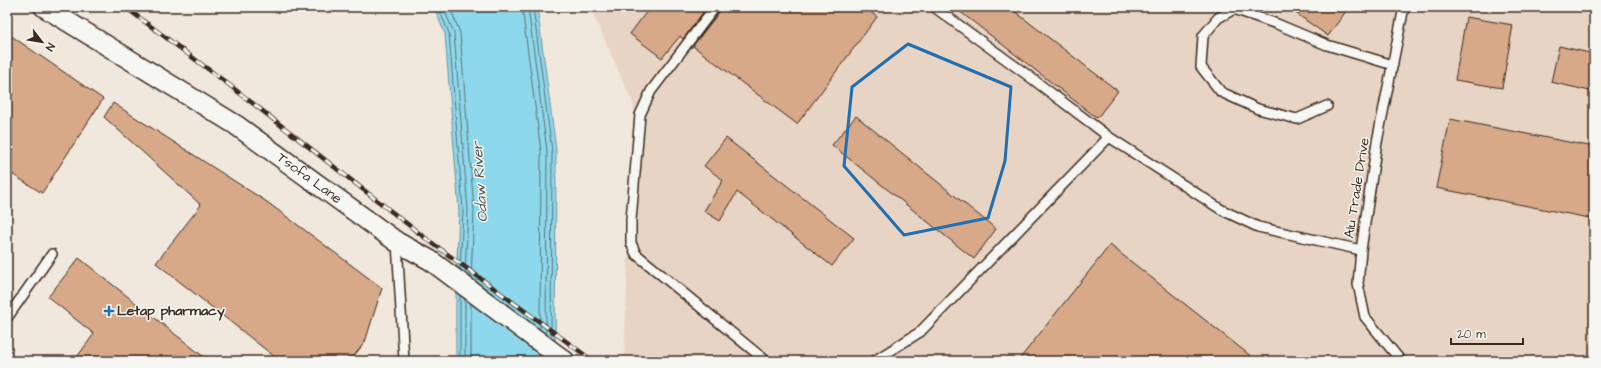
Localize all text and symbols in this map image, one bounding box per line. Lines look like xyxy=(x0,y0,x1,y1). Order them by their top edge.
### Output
north arrow xyxy=(22,22,62,62)
text: N xyxy=(42,40,58,54)
street label: Alu Trade Drive xyxy=(1339,136,1375,240)
water label: Odaw River xyxy=(467,139,493,223)
street label: Tsofa Lane xyxy=(273,148,346,209)
place label: Letap pharmacy xyxy=(117,301,225,321)
marker: Letap pharmacy xyxy=(104,306,114,316)
scale bar xyxy=(1451,320,1523,346)
text: 20 m xyxy=(1457,326,1486,343)

